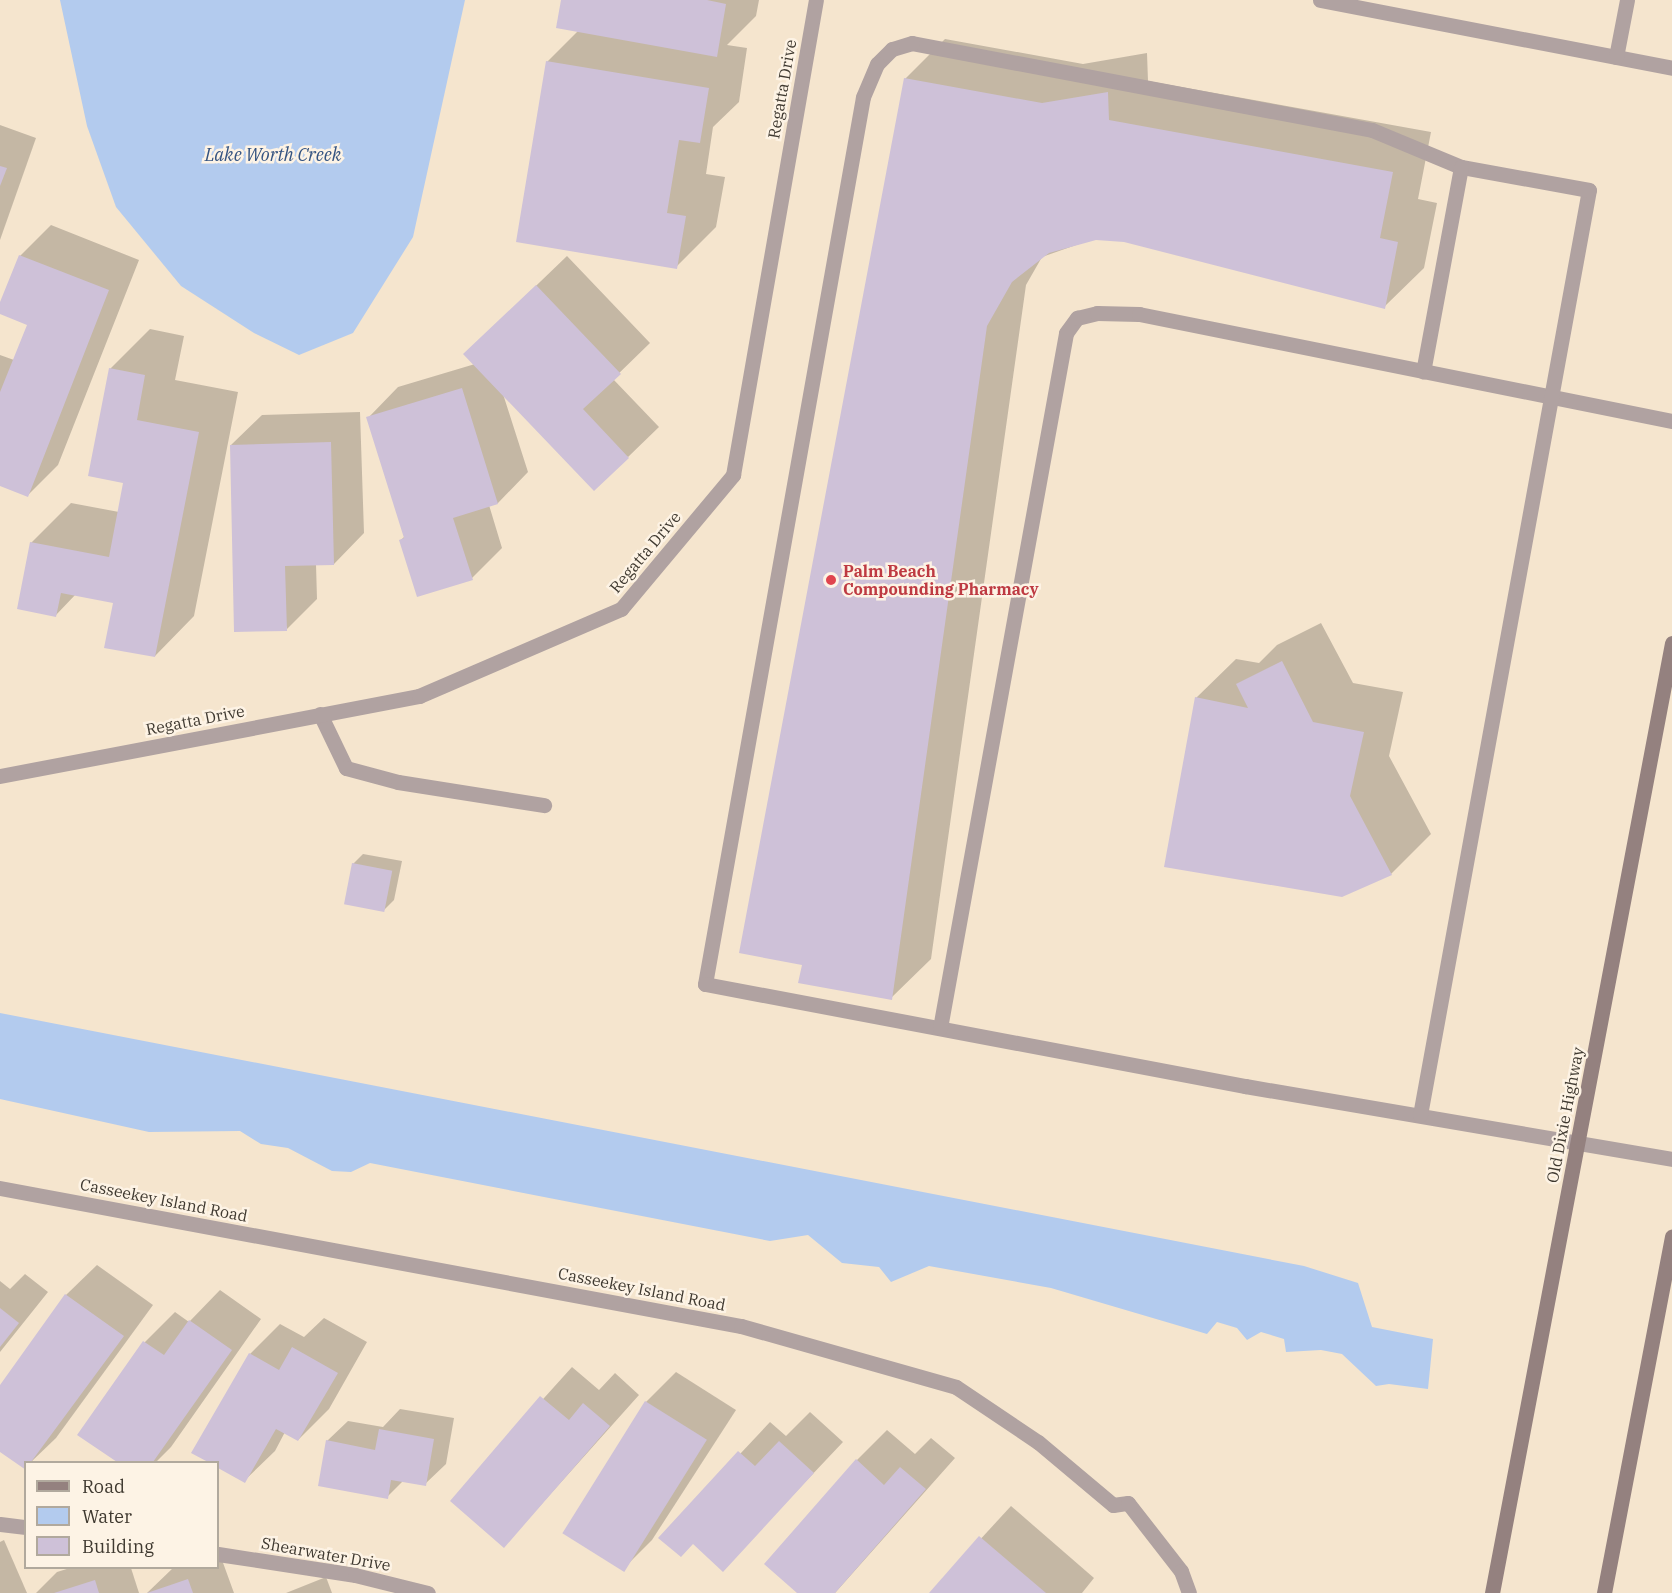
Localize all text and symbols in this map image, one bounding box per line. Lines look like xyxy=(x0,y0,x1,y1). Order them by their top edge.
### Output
street label: Regatta Drive xyxy=(764,38,800,140)
water label: Lake Worth Creek xyxy=(205,144,341,166)
street label: Regatta Drive xyxy=(605,507,685,597)
place label: Palm Beach Compounding Pharmacy xyxy=(843,561,1039,599)
marker: Palm Beach Compounding Pharmacy xyxy=(824,573,838,587)
street label: Regatta Drive xyxy=(144,701,246,739)
street label: Old Dixie Highway xyxy=(1542,1045,1588,1185)
street label: Casseekey Island Road xyxy=(79,1174,249,1226)
street label: Casseekey Island Road xyxy=(557,1263,727,1315)
legend xyxy=(24,1461,219,1569)
text: Road xyxy=(82,1475,125,1498)
text: Water xyxy=(82,1505,132,1528)
street label: Shearwater Drive xyxy=(260,1533,392,1575)
text: Building xyxy=(82,1535,154,1558)

